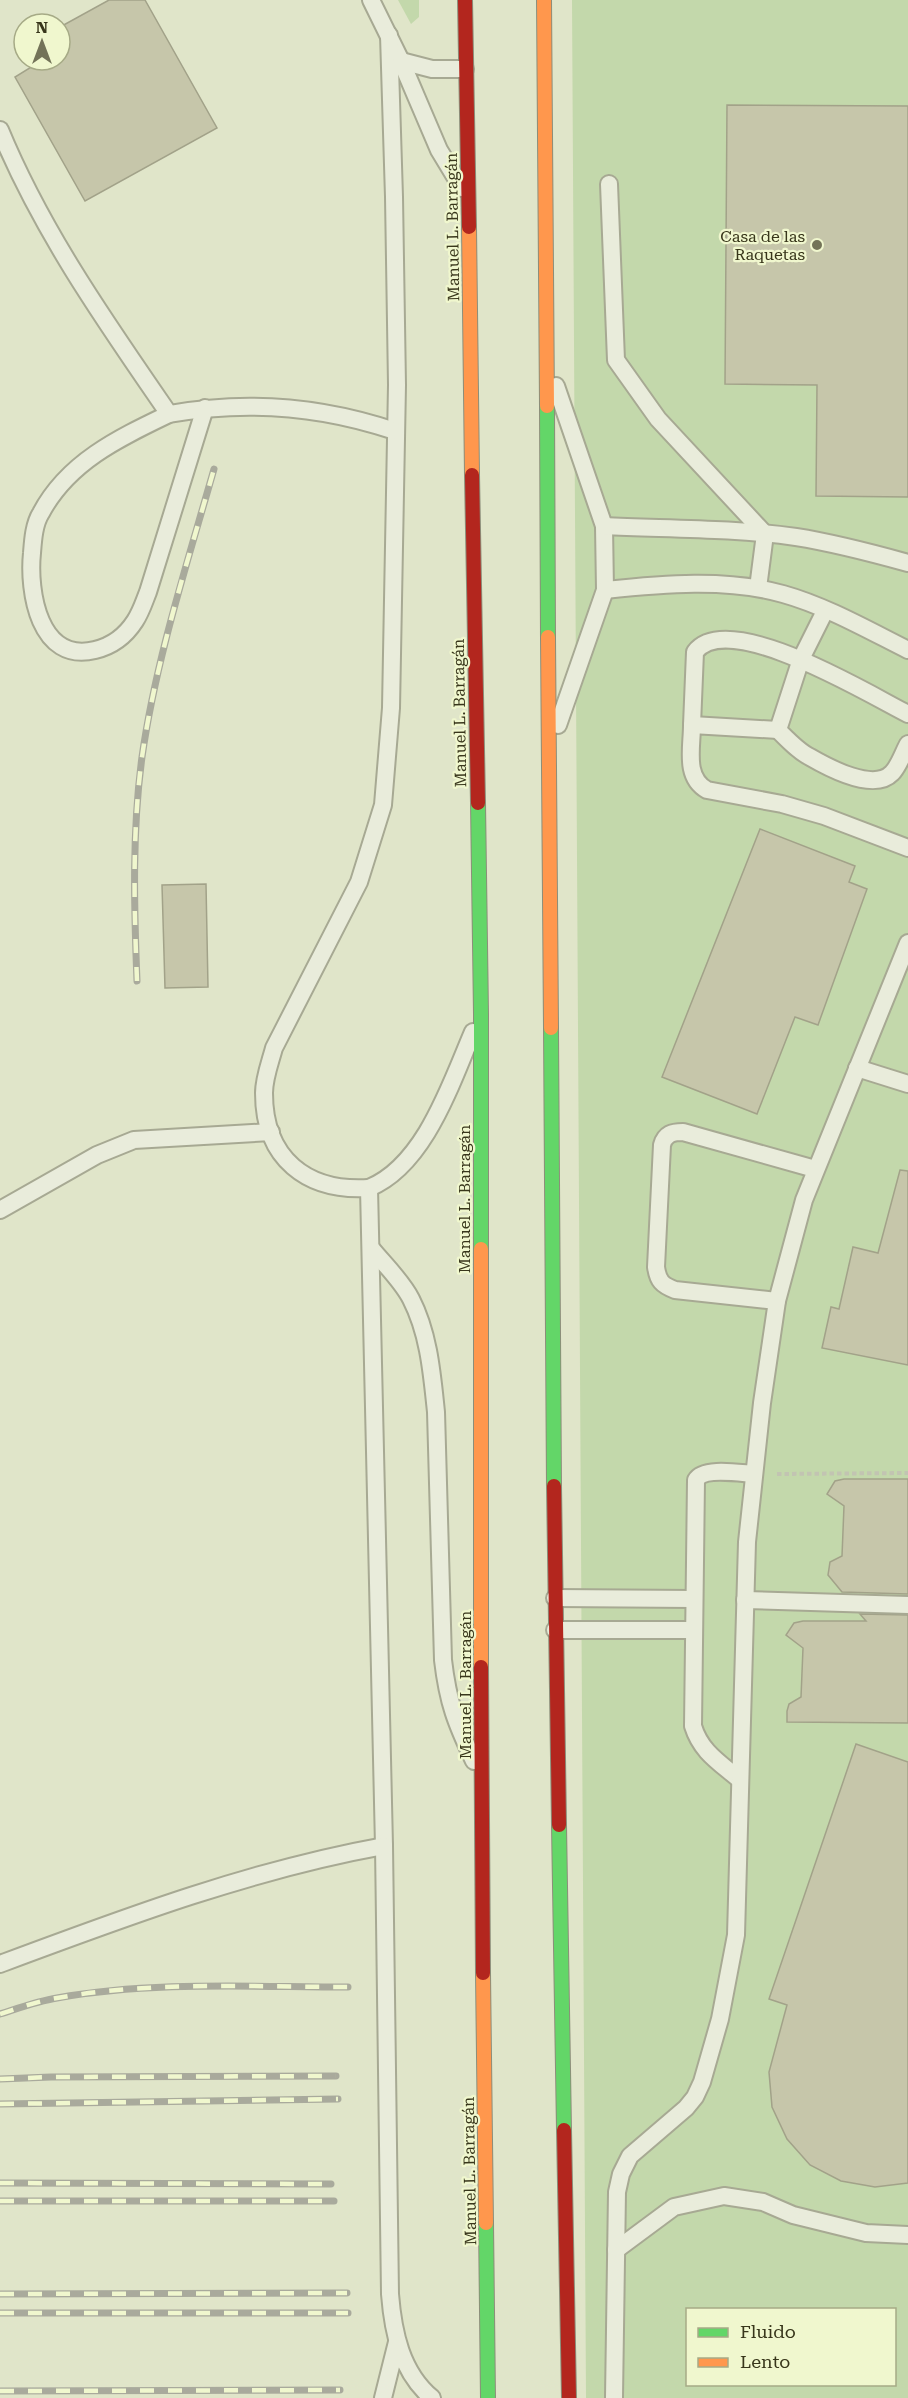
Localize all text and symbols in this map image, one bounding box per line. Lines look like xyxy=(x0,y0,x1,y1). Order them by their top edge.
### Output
north arrow xyxy=(12,12,72,72)
text: N xyxy=(36,18,48,37)
street label: Manuel L. Barragán xyxy=(442,153,463,301)
place label: Casa de las Raquetas xyxy=(720,227,805,264)
marker: Casa de las Raquetas xyxy=(810,238,824,252)
street label: Manuel L. Barragán xyxy=(449,639,470,787)
street label: Manuel L. Barragán xyxy=(455,1125,474,1273)
street label: Manuel L. Barragán xyxy=(456,1611,475,1759)
street label: Manuel L. Barragán xyxy=(459,2097,480,2245)
legend xyxy=(686,2308,896,2386)
text: Fluido xyxy=(740,2321,796,2342)
text: Lento xyxy=(740,2351,790,2372)

